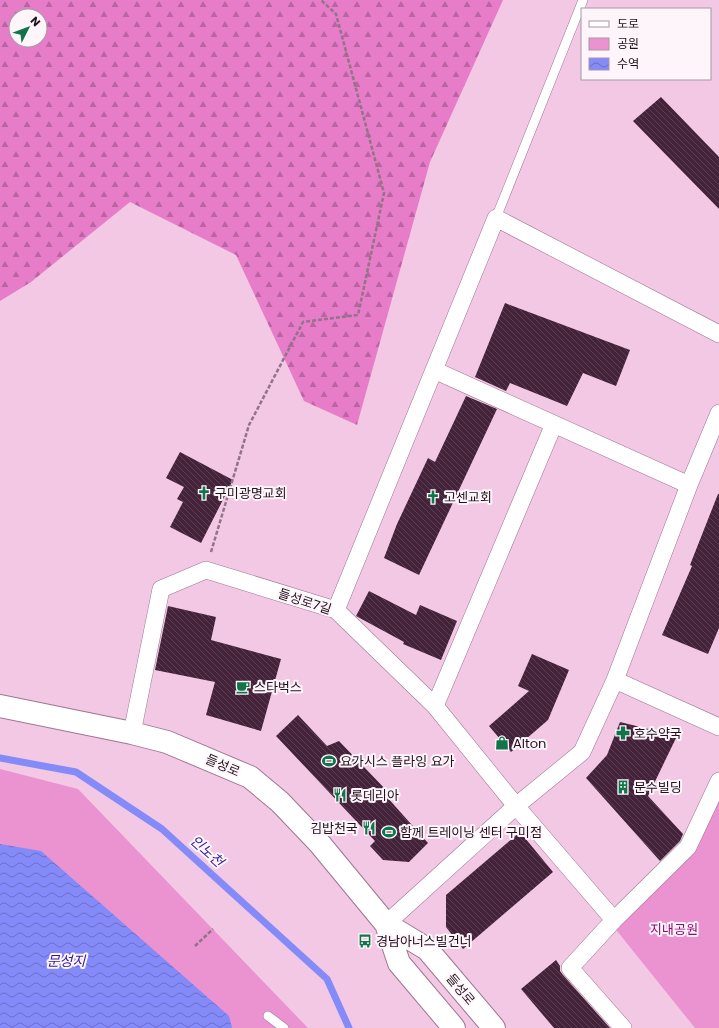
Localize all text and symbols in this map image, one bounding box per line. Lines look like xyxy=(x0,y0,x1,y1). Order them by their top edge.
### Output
north arrow xyxy=(8,8,48,48)
legend xyxy=(581,8,711,80)
text: N xyxy=(27,13,44,30)
text: 도로 xyxy=(617,15,639,32)
text: 공원 xyxy=(617,35,639,52)
text: 수역 xyxy=(617,55,639,72)
place label: 구미광명교회 xyxy=(215,484,287,503)
church icon: 구미광명교회 xyxy=(196,485,212,501)
place label: 고센교회 xyxy=(444,488,492,507)
church icon: 고센교회 xyxy=(425,489,441,505)
street label: 들성로7길 xyxy=(276,584,334,619)
place label: 스타벅스 xyxy=(254,678,302,697)
cafe icon: 스타벅스 xyxy=(235,679,251,695)
place label: 호수약국 xyxy=(634,724,682,743)
pharmacy icon: 호수약국 xyxy=(615,725,631,741)
place label: Alton xyxy=(513,734,546,753)
shop icon: Alton xyxy=(494,735,510,751)
street label: 들성로 xyxy=(203,750,243,781)
place label: 요가시스 플라잉 요가 xyxy=(340,752,455,771)
sports icon: 요가시스 플라잉 요가 xyxy=(321,753,337,769)
place label: 문수빌딩 xyxy=(634,778,682,797)
building icon: 문수빌딩 xyxy=(615,779,631,795)
place label: 롯데리아 xyxy=(351,786,399,805)
restaurant icon: 롯데리아 xyxy=(332,787,348,803)
place label: 김밥천국 xyxy=(310,819,358,838)
restaurant icon: 김밥천국 xyxy=(361,820,377,836)
place label: 함께 트레이닝 센터 구미점 xyxy=(400,823,542,842)
sports icon: 함께 트레이닝 센터 구미점 xyxy=(381,824,397,840)
water label: 인노천 xyxy=(186,831,229,872)
park label: 지내공원 xyxy=(650,920,698,939)
place label: 경남아너스빌건너 xyxy=(376,932,472,951)
bus stop icon: 경남아너스빌건너 xyxy=(357,933,373,949)
water label: 문성지 xyxy=(47,951,86,971)
street label: 들성로 xyxy=(442,969,479,1009)

